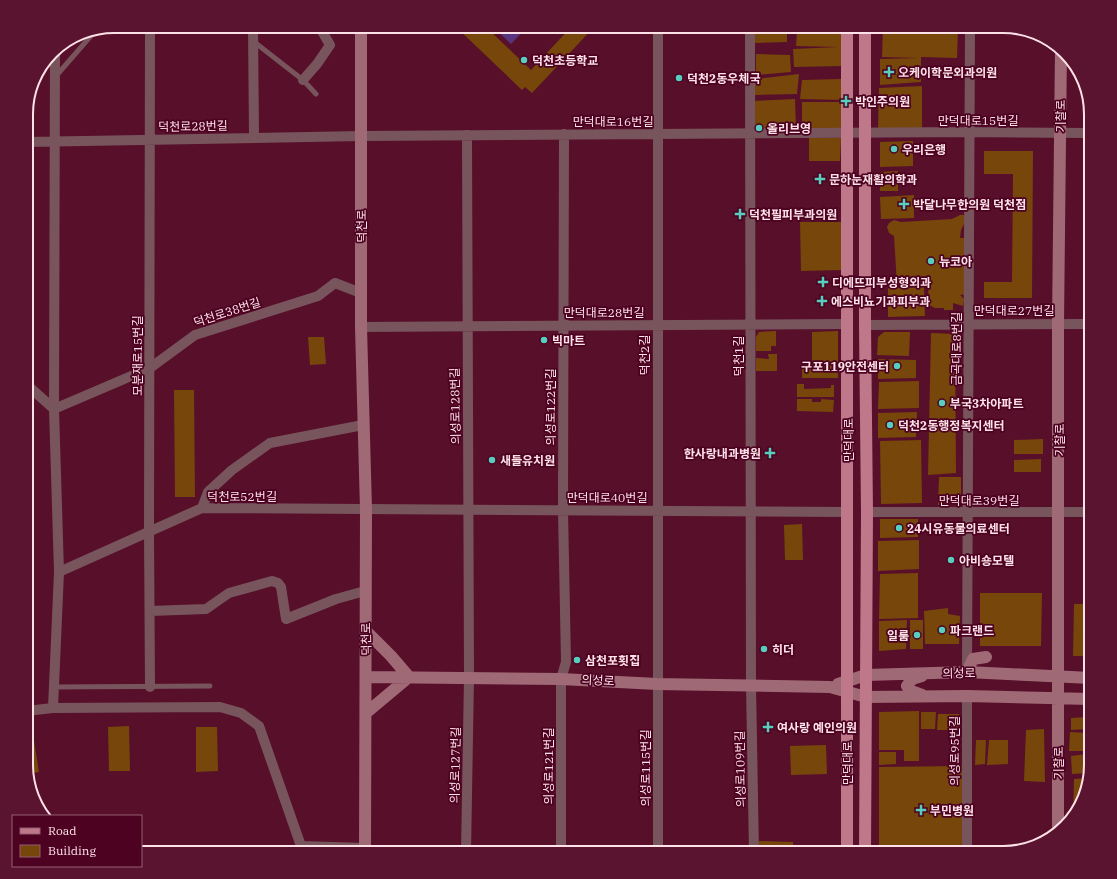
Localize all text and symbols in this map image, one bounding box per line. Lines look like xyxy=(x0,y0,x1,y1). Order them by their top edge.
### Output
place label: 덕천초등학교 xyxy=(532,53,598,68)
marker: 덕천초등학교 xyxy=(519,55,529,65)
place label: 오케이학문외과의원 xyxy=(898,65,997,80)
marker: 오케이학문외과의원 xyxy=(883,66,895,78)
place label: 덕천2동우체국 xyxy=(687,71,760,86)
marker: 덕천2동우체국 xyxy=(674,73,684,83)
place label: 박인주의원 xyxy=(855,94,910,109)
marker: 박인주의원 xyxy=(840,95,852,107)
street label: 기찰로 xyxy=(1053,99,1068,133)
street label: 만덕대로15번길 xyxy=(938,113,1018,128)
street label: 만덕대로16번길 xyxy=(573,114,653,129)
street label: 덕천로28번길 xyxy=(158,118,228,134)
place label: 올리브영 xyxy=(767,121,811,136)
marker: 올리브영 xyxy=(754,123,764,133)
place label: 우리은행 xyxy=(902,142,946,157)
marker: 우리은행 xyxy=(889,144,899,154)
place label: 문하눈재활의학과 xyxy=(829,172,917,187)
marker: 문하눈재활의학과 xyxy=(814,173,826,185)
place label: 박달나무한의원 덕천점 xyxy=(913,197,1026,212)
marker: 박달나무한의원 덕천점 xyxy=(898,198,910,210)
place label: 덕천필피부과의원 xyxy=(749,207,837,222)
marker: 덕천필피부과의원 xyxy=(734,208,746,220)
street label: 덕천로 xyxy=(354,209,369,243)
place label: 뉴코아 xyxy=(939,254,972,269)
marker: 뉴코아 xyxy=(926,256,936,266)
place label: 디에뜨피부성형외과 xyxy=(832,275,931,290)
marker: 디에뜨피부성형외과 xyxy=(817,276,829,288)
street label: 덕천로38번길 xyxy=(192,294,262,330)
place label: 에스비뇨기과피부과 xyxy=(831,294,930,309)
marker: 에스비뇨기과피부과 xyxy=(816,295,828,307)
street label: 만덕대로27번길 xyxy=(974,303,1054,318)
street label: 만덕대로28번길 xyxy=(564,305,644,320)
street label: 금곡대로8번길 xyxy=(949,312,964,386)
street label: 모분재로15번길 xyxy=(130,316,145,396)
place label: 빅마트 xyxy=(552,333,585,348)
marker: 빅마트 xyxy=(539,335,549,345)
street label: 덕천2길 xyxy=(637,335,652,375)
street label: 덕천1길 xyxy=(731,336,746,376)
place label: 구포119안전센터 xyxy=(801,359,889,374)
marker: 구포119안전센터 xyxy=(892,361,902,371)
street label: 의성로128번길 xyxy=(447,367,463,445)
street label: 의성로122번길 xyxy=(543,369,558,445)
place label: 부국3차아파트 xyxy=(950,396,1023,411)
marker: 부국3차아파트 xyxy=(937,398,947,408)
street label: 만덕대로 xyxy=(841,418,856,462)
place label: 덕천2동행정복지센터 xyxy=(898,418,1005,433)
marker: 덕천2동행정복지센터 xyxy=(885,420,895,430)
street label: 기찰로 xyxy=(1052,423,1067,457)
place label: 한사랑내과병원 xyxy=(684,446,761,461)
marker: 한사랑내과병원 xyxy=(764,447,776,459)
place label: 새들유치원 xyxy=(500,453,555,468)
marker: 새들유치원 xyxy=(487,455,497,465)
street label: 덕천로52번길 xyxy=(207,489,277,504)
street label: 만덕대로40번길 xyxy=(567,490,647,505)
street label: 만덕대로39번길 xyxy=(939,493,1019,508)
place label: 24시유동물의료센터 xyxy=(907,521,1010,536)
marker: 24시유동물의료센터 xyxy=(894,523,904,533)
place label: 아비숑모텔 xyxy=(959,553,1014,568)
marker: 아비숑모텔 xyxy=(946,555,956,565)
street label: 덕천로 xyxy=(358,622,374,656)
place label: 파크랜드 xyxy=(950,623,994,638)
marker: 파크랜드 xyxy=(937,625,947,635)
place label: 일룸 xyxy=(887,628,909,643)
marker: 일룸 xyxy=(912,630,922,640)
place label: 히더 xyxy=(772,642,794,657)
marker: 히더 xyxy=(759,644,769,654)
place label: 삼천포횟집 xyxy=(585,653,640,668)
marker: 삼천포횟집 xyxy=(572,655,582,665)
street label: 의성로 xyxy=(942,665,976,681)
street label: 의성로 xyxy=(581,672,615,688)
street label: 의성로95번길 xyxy=(947,716,962,786)
place label: 여사랑 예인의원 xyxy=(777,720,857,735)
marker: 여사랑 예인의원 xyxy=(762,721,774,733)
street label: 의성로127번길 xyxy=(447,726,463,804)
street label: 의성로121번길 xyxy=(541,728,556,804)
street label: 의성로115번길 xyxy=(638,730,653,806)
street label: 의성로109번길 xyxy=(732,730,748,808)
street label: 만덕대로 xyxy=(840,741,855,785)
street label: 기찰로 xyxy=(1051,746,1066,780)
place label: 부민병원 xyxy=(930,803,974,818)
marker: 부민병원 xyxy=(915,804,927,816)
legend xyxy=(12,815,142,867)
text: Road xyxy=(48,823,77,838)
text: Building xyxy=(48,843,96,858)

